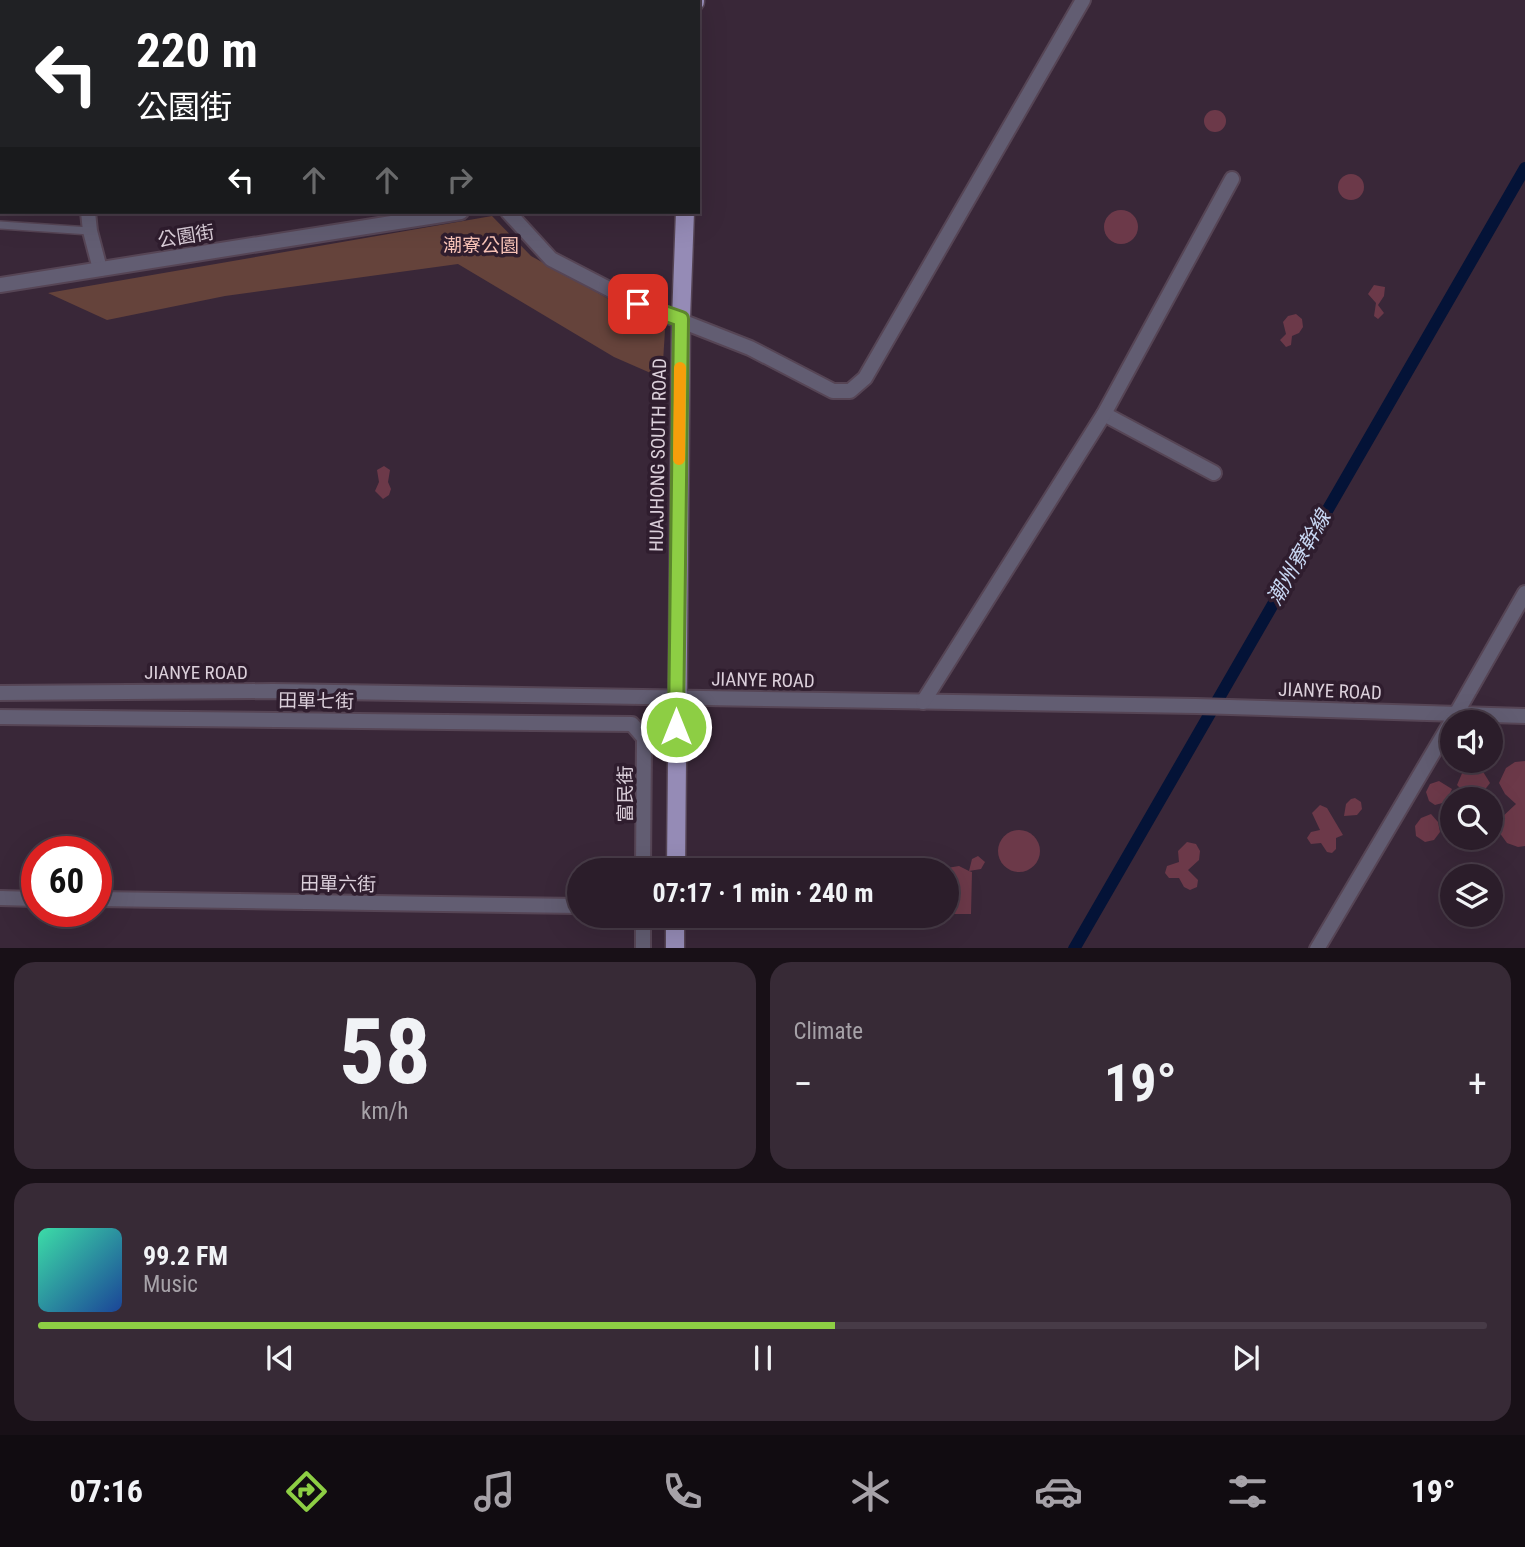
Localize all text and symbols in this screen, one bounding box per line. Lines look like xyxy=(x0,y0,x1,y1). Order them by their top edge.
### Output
text: 220 m xyxy=(136,22,258,79)
icon: left xyxy=(21,28,112,119)
text: 公園街 xyxy=(136,88,232,126)
icon: left xyxy=(222,161,260,199)
icon: ahead xyxy=(295,161,333,199)
icon: ahead xyxy=(368,161,406,199)
icon: right xyxy=(441,161,479,199)
street label: 公園街 xyxy=(156,220,216,252)
park label: 潮寮公園 xyxy=(443,234,519,257)
pin xyxy=(608,274,668,334)
icon: arrive xyxy=(619,285,657,323)
street label: HUAJHONG SOUTH ROAD xyxy=(645,358,671,552)
water label: 潮州寮幹線 xyxy=(1262,505,1337,609)
street label: JIANYE ROAD xyxy=(144,661,248,684)
street label: JIANYE ROAD xyxy=(711,668,815,692)
street label: JIANYE ROAD xyxy=(1278,678,1382,704)
street label: 田單七街 xyxy=(278,689,354,713)
position arrow xyxy=(639,690,713,764)
map controls xyxy=(1440,710,1503,927)
button: sound xyxy=(1440,710,1503,773)
street label: 富民街 xyxy=(614,765,637,823)
button: search xyxy=(1440,787,1503,850)
speed limit sign: 60 xyxy=(21,836,112,927)
button: layers xyxy=(1440,864,1503,927)
street label: 田單六街 xyxy=(300,872,376,896)
text: 07:17 · 1 min · 240 m xyxy=(653,878,873,908)
text: 58 xyxy=(339,999,431,1105)
text: Climate xyxy=(794,1018,863,1045)
text: 19° xyxy=(1104,1053,1177,1114)
text: − xyxy=(794,1062,813,1106)
text: + xyxy=(1468,1062,1487,1106)
text: km/h xyxy=(361,1098,408,1125)
text: 99.2 FM xyxy=(143,1241,228,1271)
text: Music xyxy=(143,1271,198,1298)
icon: previous xyxy=(261,1339,299,1377)
icon: pause xyxy=(744,1339,782,1377)
icon: next xyxy=(1227,1339,1265,1377)
icon: directions xyxy=(282,1467,331,1516)
icon: music xyxy=(470,1467,519,1516)
icon: phone xyxy=(658,1467,707,1516)
icon: climate xyxy=(846,1467,895,1516)
icon: car xyxy=(1034,1467,1083,1516)
icon: filters xyxy=(1223,1467,1272,1516)
text: 07:16 xyxy=(70,1472,143,1510)
text: 19° xyxy=(1411,1472,1455,1510)

